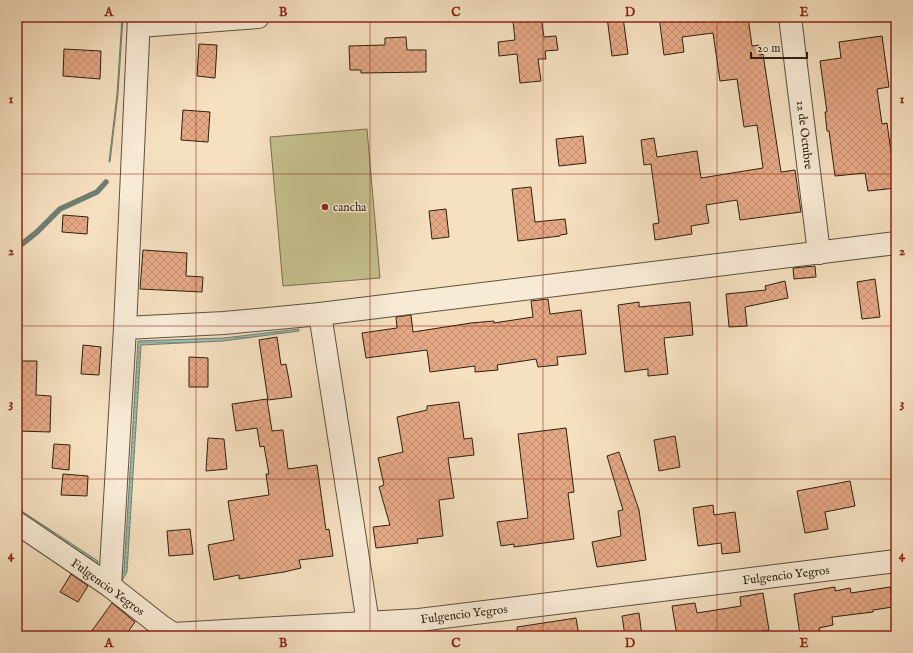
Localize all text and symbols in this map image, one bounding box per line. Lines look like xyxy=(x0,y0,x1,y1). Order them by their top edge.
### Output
text: A xyxy=(104,4,115,21)
text: B xyxy=(279,4,288,21)
text: C xyxy=(451,4,461,21)
text: D xyxy=(625,4,636,21)
text: E xyxy=(799,4,809,21)
scale bar xyxy=(751,34,807,60)
text: 20 m xyxy=(757,41,780,56)
text: 1 xyxy=(9,91,14,108)
text: 1 xyxy=(900,91,905,108)
street label: 12 de Octubre xyxy=(793,100,816,171)
place label: cancha xyxy=(333,200,367,215)
marker: cancha xyxy=(320,202,330,212)
text: 2 xyxy=(8,243,14,260)
text: 2 xyxy=(899,243,905,260)
text: 3 xyxy=(9,395,14,412)
text: 3 xyxy=(900,395,905,412)
text: 4 xyxy=(8,547,15,564)
text: 4 xyxy=(899,547,906,564)
street label: Fulgencio Yegros xyxy=(68,556,147,619)
street label: Fulgencio Yegros xyxy=(742,563,830,588)
street label: Fulgencio Yegros xyxy=(420,602,508,627)
text: A xyxy=(104,635,115,652)
text: B xyxy=(279,635,288,652)
text: C xyxy=(451,635,461,652)
text: D xyxy=(625,635,636,652)
text: E xyxy=(799,635,809,652)

